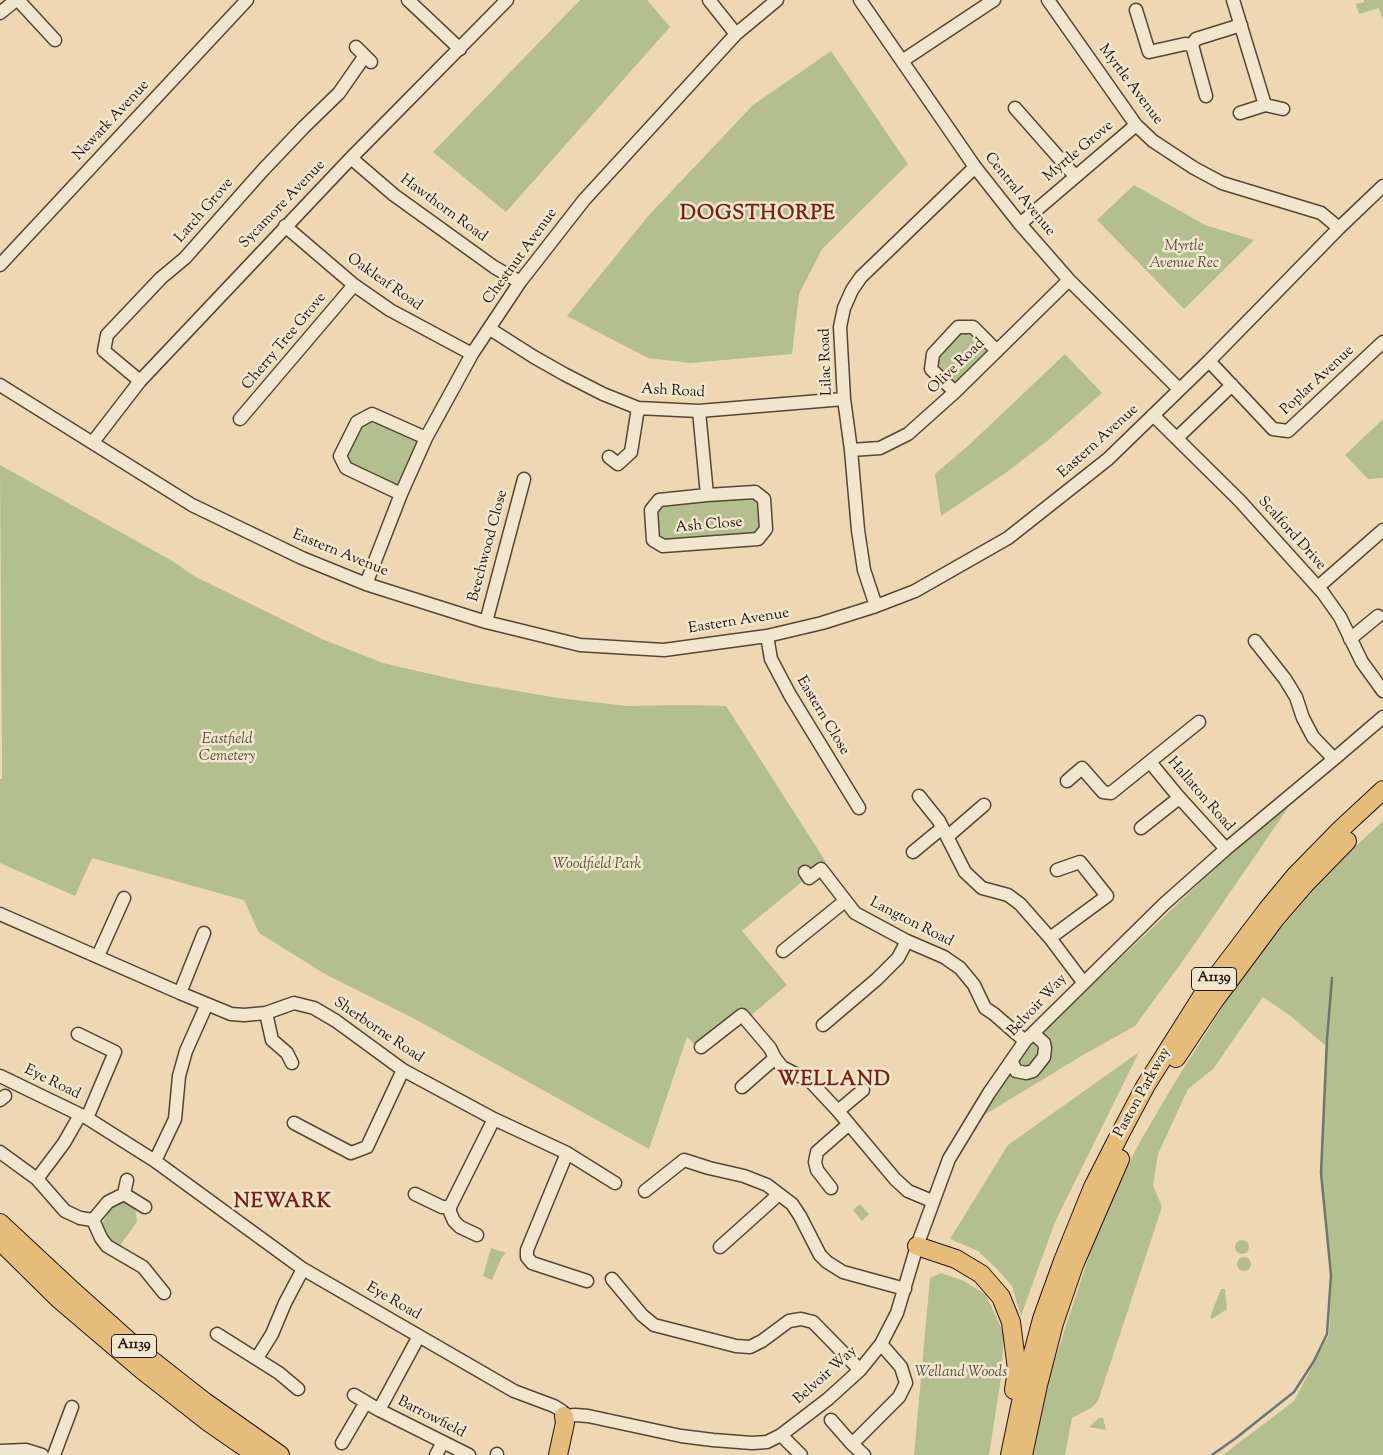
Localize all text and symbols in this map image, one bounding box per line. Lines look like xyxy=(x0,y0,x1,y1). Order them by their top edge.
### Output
street label: Myrtle Avenue xyxy=(1094,41,1166,129)
street label: Newark Avenue xyxy=(70,77,154,165)
street label: Myrtle Grove xyxy=(1040,117,1118,187)
street label: Central Avenue xyxy=(980,149,1058,241)
street label: Sycamore Avenue xyxy=(236,157,330,253)
street label: Hawthorn Road xyxy=(396,171,490,247)
street label: Larch Grove xyxy=(172,175,238,247)
district label: DOGSTHORPE xyxy=(679,204,837,228)
street label: Chestnut Avenue xyxy=(480,205,562,309)
park label: Myrtle Avenue Rec xyxy=(1149,238,1219,273)
street label: Oakleaf Road xyxy=(343,250,425,316)
street label: Cherry Tree Grove xyxy=(239,290,331,394)
street label: Lilac Road xyxy=(817,328,837,396)
street label: Olive Road xyxy=(925,335,989,399)
street label: Poplar Avenue xyxy=(1278,342,1358,420)
street label: Ash Road xyxy=(641,381,705,403)
street label: Eastern Avenue xyxy=(1055,401,1143,483)
street label: Beechwood Close xyxy=(465,488,513,604)
street label: Scalford Drive xyxy=(1253,493,1329,575)
street label: Ash Close xyxy=(675,514,743,538)
street label: Eastern Avenue xyxy=(289,527,391,581)
street label: Eastern Avenue xyxy=(687,605,791,639)
street label: Eastern Close xyxy=(791,673,853,759)
park label: Eastfield Cemetery xyxy=(199,731,255,766)
street label: Hallaton Road xyxy=(1163,754,1237,836)
park label: Woodfield Park xyxy=(553,856,641,874)
street label: Langton Road xyxy=(866,894,956,952)
road number: A1139 xyxy=(1192,968,1236,991)
street label: Belvoir Way xyxy=(1004,971,1072,1041)
street label: Sherborne Road xyxy=(330,994,426,1068)
street label: Paston Parkway xyxy=(1111,1045,1175,1141)
street label: Eye Road xyxy=(21,1062,83,1104)
district label: WELLAND xyxy=(776,1070,892,1094)
district label: NEWARK xyxy=(233,1192,333,1216)
street label: Eye Road xyxy=(362,1279,424,1325)
road number: A1139 xyxy=(112,1334,156,1358)
street label: Belvoir Way xyxy=(791,1343,861,1409)
park label: Welland Woods xyxy=(915,1364,1007,1382)
street label: Barrowfield xyxy=(394,1393,468,1443)

